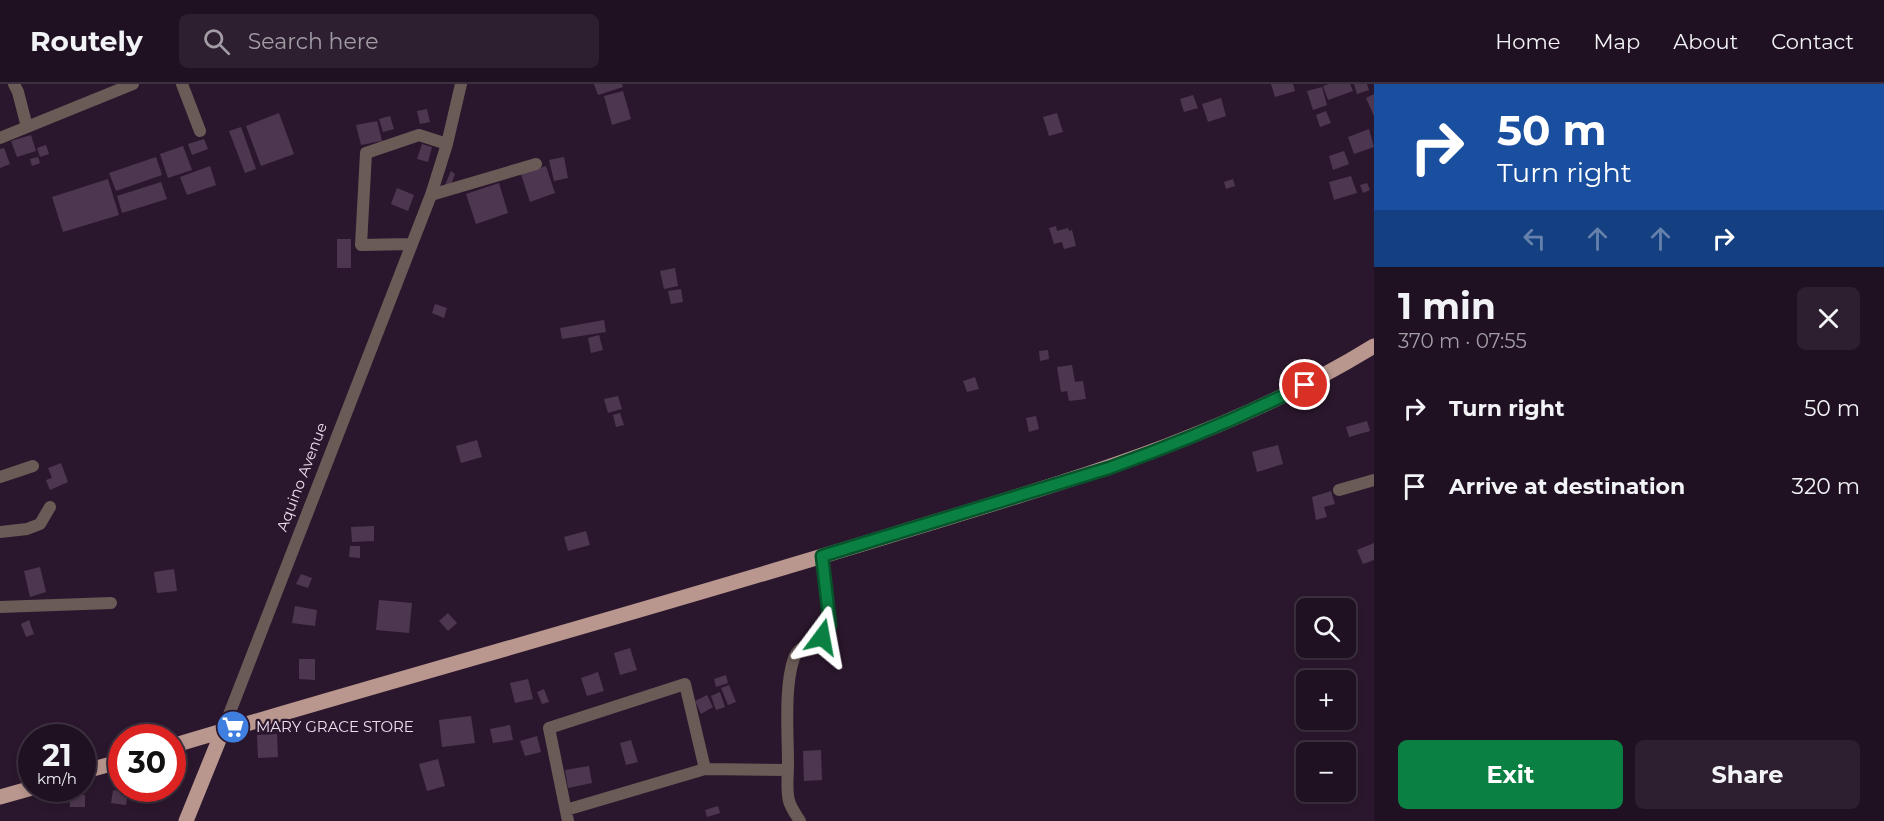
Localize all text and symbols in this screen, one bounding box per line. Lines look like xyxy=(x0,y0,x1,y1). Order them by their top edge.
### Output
search box xyxy=(179,14,599,68)
text: Routely xyxy=(30,24,143,58)
icon: search xyxy=(200,25,233,58)
text: Search here xyxy=(248,28,379,55)
text: Home xyxy=(1495,29,1560,54)
text: Map xyxy=(1593,29,1640,54)
text: About xyxy=(1673,29,1738,54)
text: Contact xyxy=(1771,29,1854,54)
text: 50 m xyxy=(1497,104,1606,156)
icon: right xyxy=(1398,108,1476,186)
text: Turn right xyxy=(1497,156,1632,189)
icon: left xyxy=(1518,222,1551,255)
icon: ahead xyxy=(1581,222,1614,255)
icon: ahead xyxy=(1644,222,1677,255)
icon: right xyxy=(1707,222,1740,255)
text: 1 min xyxy=(1398,284,1496,328)
button: close xyxy=(1797,287,1860,350)
text: 370 m · 07:55 xyxy=(1398,329,1527,353)
pin xyxy=(1279,359,1330,410)
icon: arrive xyxy=(1288,368,1321,401)
icon: right xyxy=(1398,392,1431,425)
text: Turn right xyxy=(1449,395,1564,422)
text: 50 m xyxy=(1804,395,1860,422)
street label: Aquino Avenue xyxy=(272,420,331,534)
icon: arrive xyxy=(1398,470,1431,503)
text: Arrive at destination xyxy=(1449,473,1685,500)
text: 320 m xyxy=(1792,473,1860,500)
map controls xyxy=(1296,598,1356,802)
button: search xyxy=(1296,598,1356,658)
position arrow xyxy=(790,605,854,669)
button: + xyxy=(1296,670,1356,730)
supermarket icon: MARY GRACE STORE xyxy=(215,709,251,745)
place label: MARY GRACE STORE xyxy=(256,717,414,736)
speed limit sign: 30 xyxy=(108,724,186,802)
text: 21 xyxy=(42,737,72,774)
button: Exit xyxy=(1398,740,1623,809)
button: Share xyxy=(1635,740,1860,809)
button: − xyxy=(1296,742,1356,802)
text: km/h xyxy=(37,769,77,788)

